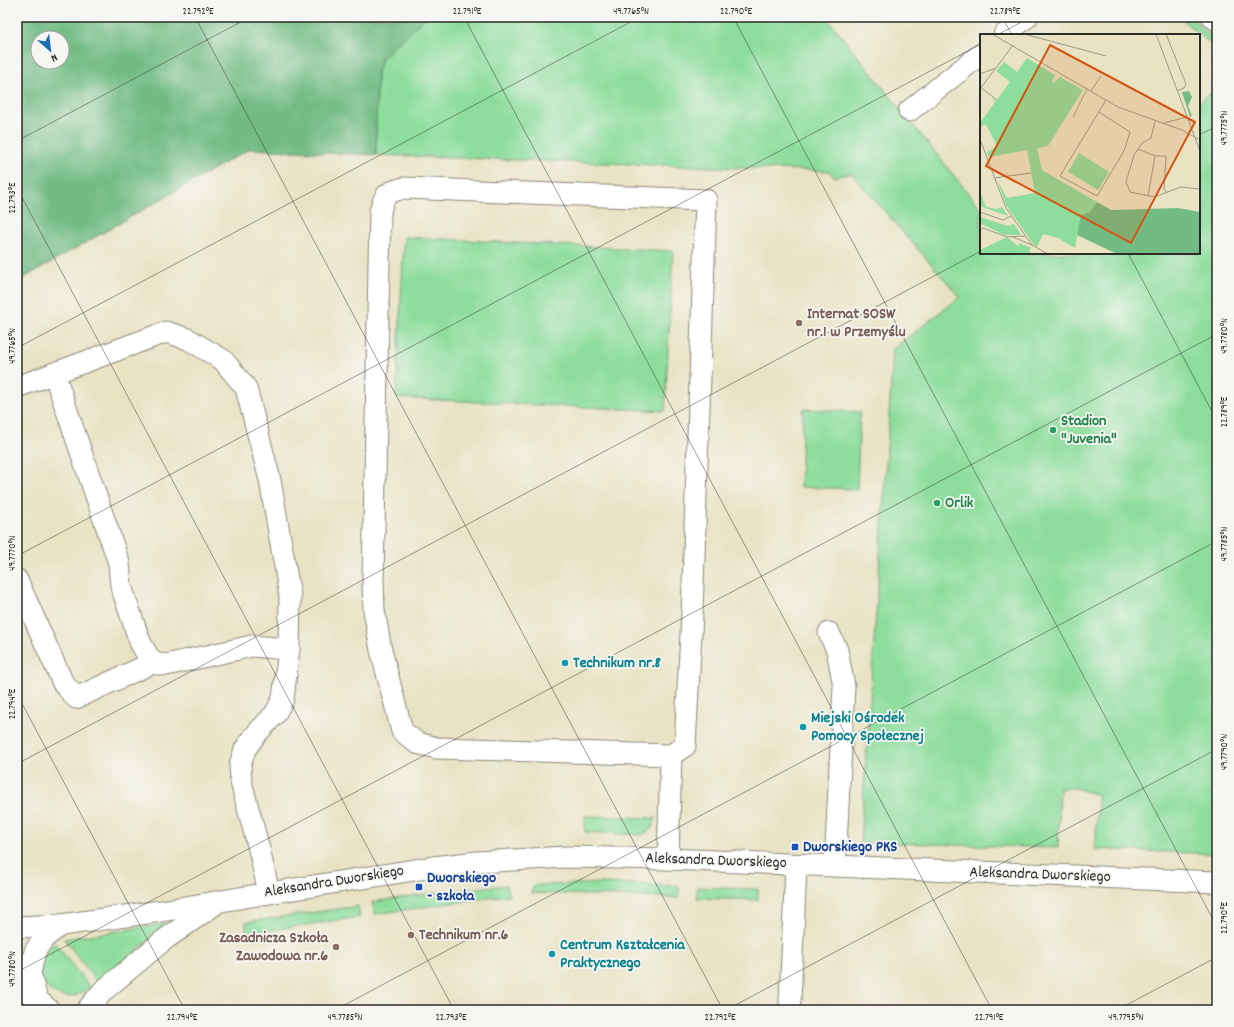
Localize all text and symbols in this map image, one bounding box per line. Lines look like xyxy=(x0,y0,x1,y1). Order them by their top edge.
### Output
text: 22.792°E xyxy=(183,5,214,19)
text: 22.791°E xyxy=(453,5,482,19)
text: 49.7765°N xyxy=(613,5,649,19)
text: 22.790°E xyxy=(720,5,752,19)
text: 22.789°E xyxy=(990,5,1021,19)
north arrow xyxy=(30,30,70,70)
inset map xyxy=(980,34,1200,254)
text: N xyxy=(47,49,60,66)
text: 49.7775°N xyxy=(1218,111,1232,145)
text: 22.793°E xyxy=(6,182,20,214)
place label: Internat SOSW nr.1 w Przemyślu xyxy=(807,303,906,344)
marker: Internat SOSW nr.1 w Przemyślu xyxy=(794,318,804,328)
text: 49.7780°N xyxy=(1218,318,1232,354)
text: 49.7765°N xyxy=(6,328,20,364)
text: 22.789°E xyxy=(1218,396,1232,427)
place label: Stadion "Juvenia" xyxy=(1061,410,1117,451)
marker: Stadion "Juvenia" xyxy=(1048,425,1058,435)
place label: Orlik xyxy=(945,492,974,515)
marker: Orlik xyxy=(932,498,942,508)
text: 49.7785°N xyxy=(1218,527,1232,561)
text: 49.7770°N xyxy=(6,535,20,571)
place label: Technikum nr.8 xyxy=(573,652,662,675)
marker: Technikum nr.8 xyxy=(560,658,570,668)
text: 22.794°E xyxy=(6,688,20,719)
place label: Miejski Ośrodek Pomocy Społecznej xyxy=(811,707,924,748)
marker: Miejski Ośrodek Pomocy Społecznej xyxy=(798,722,808,732)
text: 49.7790°N xyxy=(1218,734,1232,770)
place label: Dworskiego PKS xyxy=(803,836,897,859)
marker: Dworskiego PKS xyxy=(790,842,800,852)
street label: Aleksandra Dworskiego xyxy=(645,847,787,875)
street label: Aleksandra Dworskiego xyxy=(262,860,406,904)
street label: Aleksandra Dworskiego xyxy=(969,861,1111,889)
place label: Dworskiego - szkoła xyxy=(427,867,496,908)
marker: Dworskiego - szkoła xyxy=(414,882,424,892)
text: 22.790°E xyxy=(1218,902,1232,934)
place label: Technikum nr.6 xyxy=(419,924,509,947)
place label: Zasadnicza Szkoła Zawodowa nr.6 xyxy=(219,927,329,968)
marker: Technikum nr.6 xyxy=(406,930,416,940)
place label: Centrum Kształcenia Praktycznego xyxy=(560,934,686,975)
marker: Zasadnicza Szkoła Zawodowa nr.6 xyxy=(331,942,341,952)
marker: Centrum Kształcenia Praktycznego xyxy=(547,949,557,959)
text: 49.7780°N xyxy=(6,951,20,987)
text: 22.794°E xyxy=(167,1011,198,1025)
text: 49.7785°N xyxy=(328,1011,362,1025)
text: 22.793°E xyxy=(436,1011,467,1025)
text: 22.792°E xyxy=(705,1011,736,1025)
text: 22.791°E xyxy=(975,1011,1004,1025)
text: 49.7795°N xyxy=(1108,1011,1144,1025)

